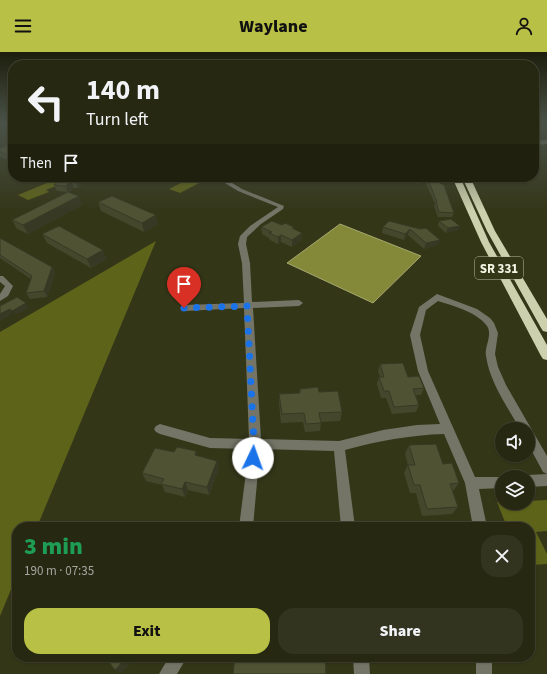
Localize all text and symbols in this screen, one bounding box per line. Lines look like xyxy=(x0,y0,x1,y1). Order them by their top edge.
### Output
text: Waylane xyxy=(239,14,308,39)
icon: menu xyxy=(12,15,34,37)
icon: person xyxy=(513,15,535,37)
text: 140 m xyxy=(86,70,160,110)
icon: left xyxy=(20,76,72,128)
text: Turn left xyxy=(86,107,148,132)
icon: arrive xyxy=(60,152,82,174)
text: Then xyxy=(20,153,52,174)
road number: SR 331 xyxy=(475,257,523,279)
pin xyxy=(167,267,201,308)
icon: arrive xyxy=(173,273,195,295)
map controls xyxy=(495,422,535,510)
button: sound xyxy=(495,422,535,462)
position arrow xyxy=(232,437,274,479)
button: layers xyxy=(495,470,535,510)
text: 3 min xyxy=(24,529,83,564)
button: close xyxy=(481,535,523,577)
text: 190 m · 07:35 xyxy=(24,562,94,580)
button: Exit xyxy=(24,608,270,654)
button: Share xyxy=(278,608,523,654)

